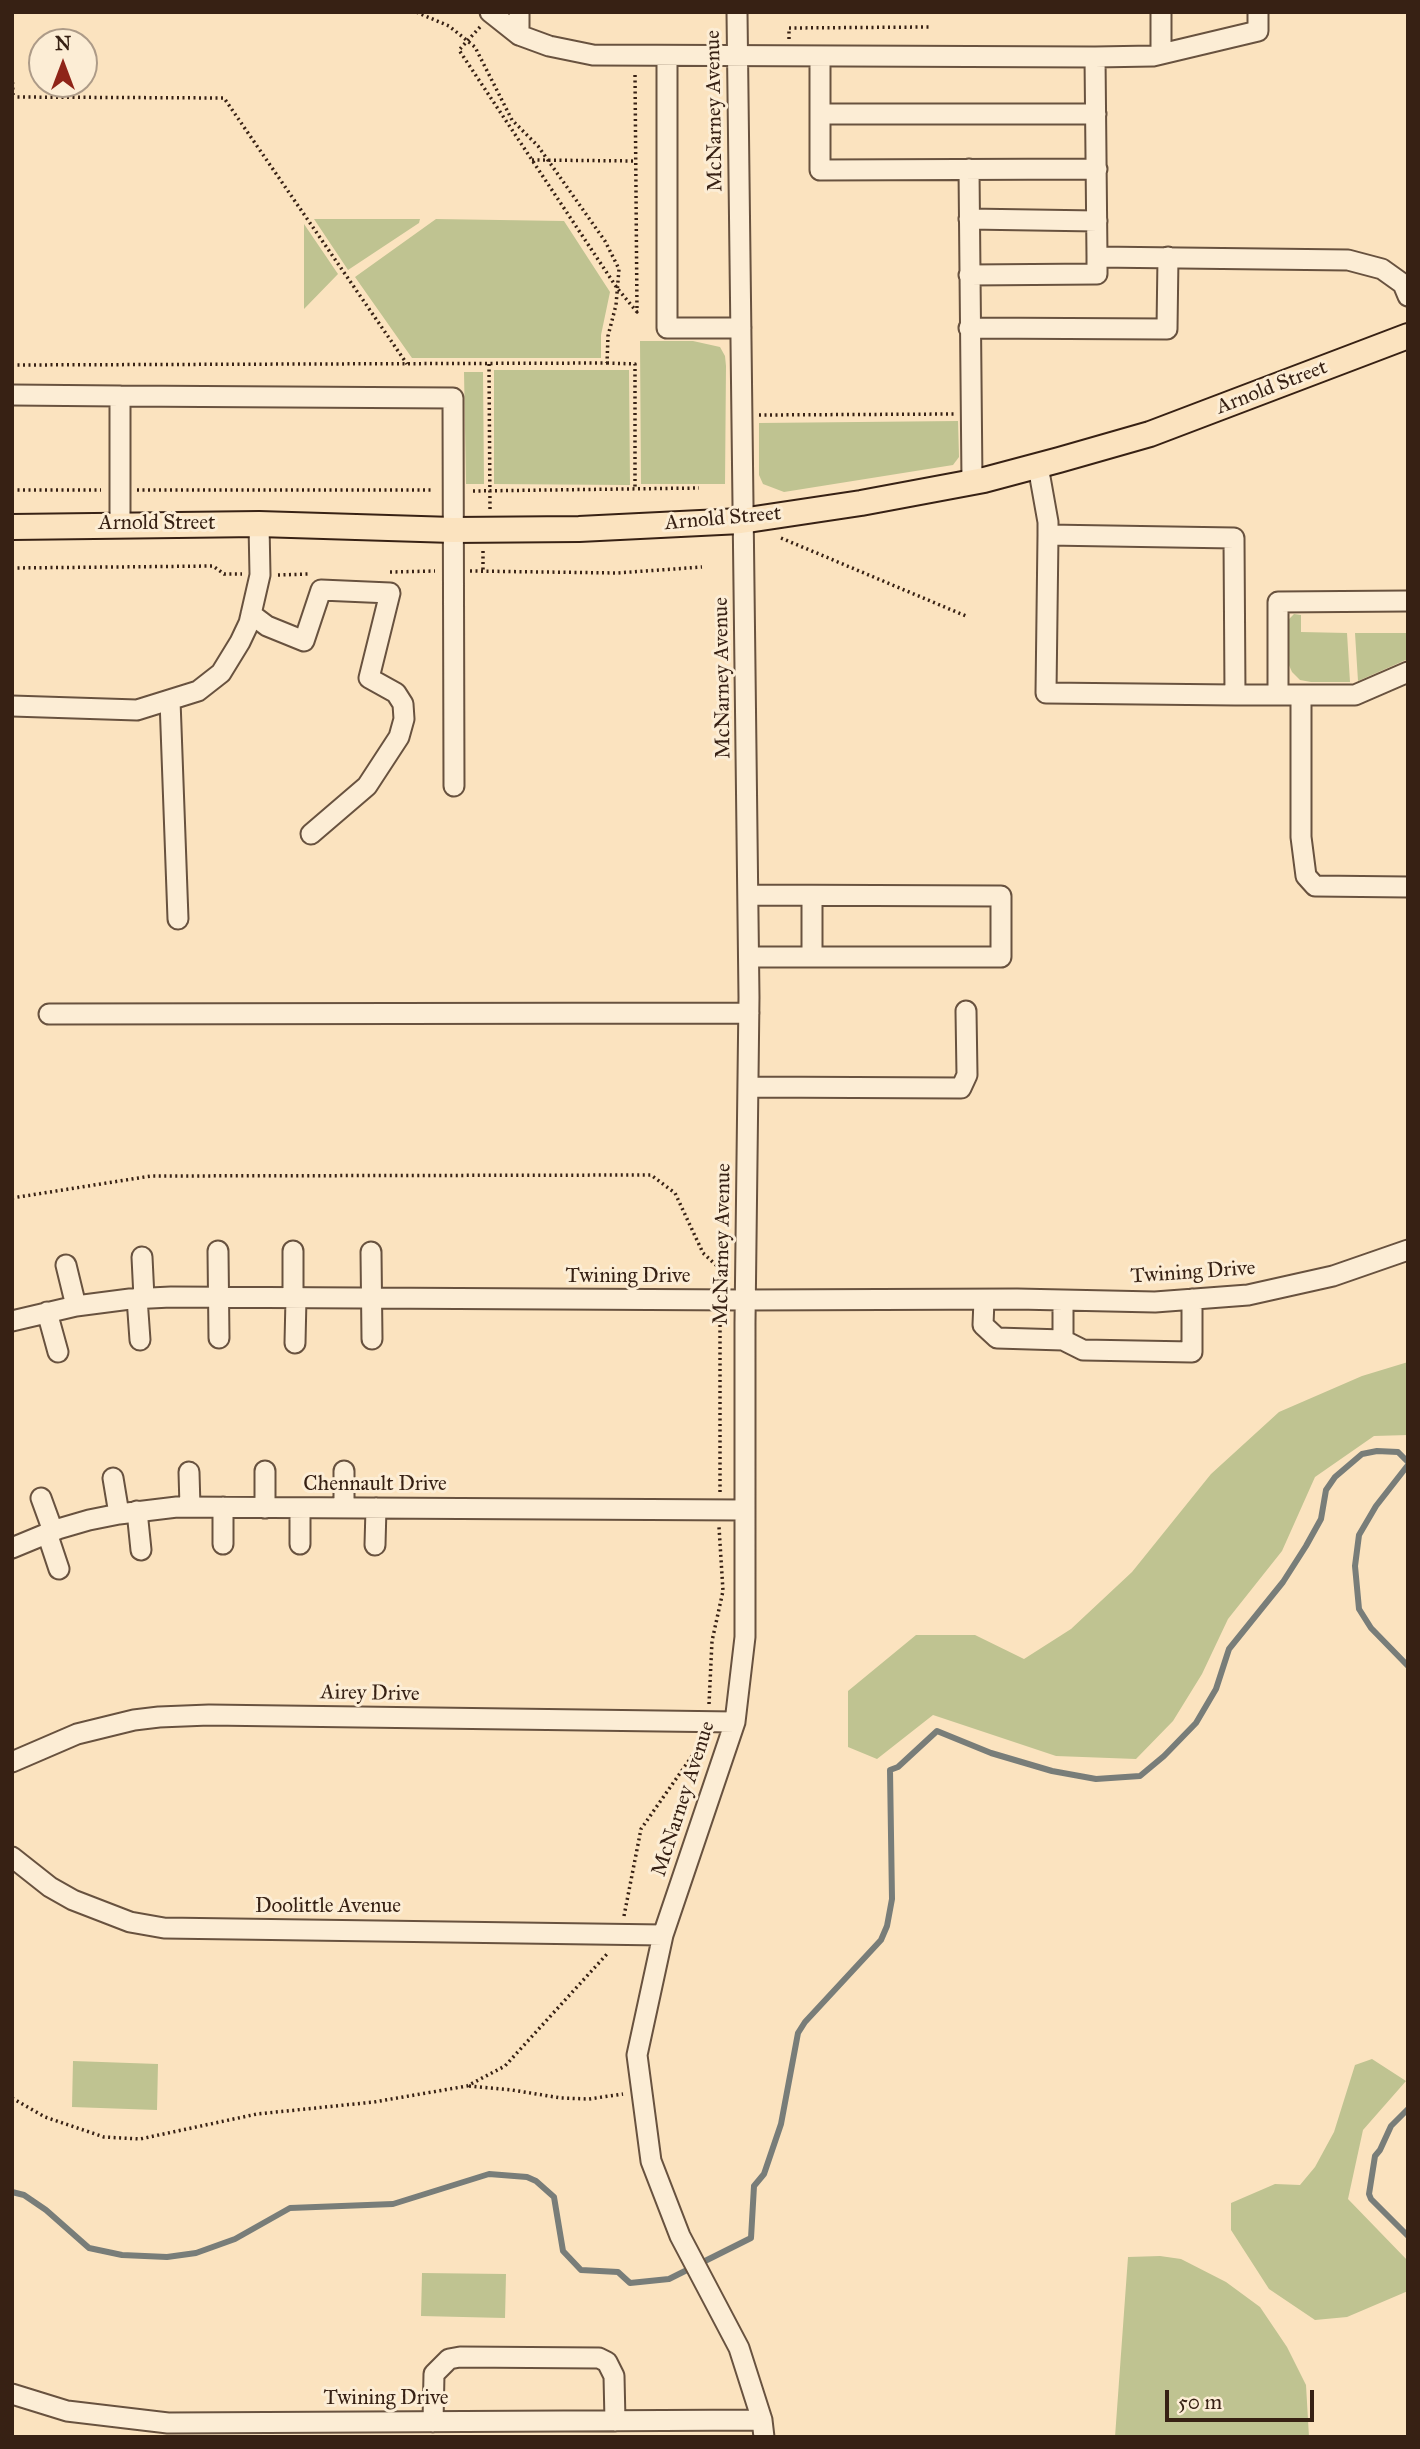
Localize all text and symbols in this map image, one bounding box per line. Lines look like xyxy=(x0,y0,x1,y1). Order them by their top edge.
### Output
north arrow xyxy=(28,28,98,98)
street label: McNarney Avenue xyxy=(701,30,729,192)
text: N xyxy=(55,32,71,55)
street label: Arnold Street xyxy=(1213,355,1331,421)
street label: Arnold Street xyxy=(664,501,782,537)
street label: Arnold Street xyxy=(99,511,215,537)
street label: McNarney Avenue xyxy=(709,597,737,759)
street label: McNarney Avenue xyxy=(709,1163,737,1325)
street label: Twining Drive xyxy=(1130,1256,1256,1290)
street label: Twining Drive xyxy=(566,1264,690,1290)
street label: Chennault Drive xyxy=(303,1472,447,1498)
street label: Airey Drive xyxy=(320,1681,420,1707)
street label: McNarney Avenue xyxy=(647,1718,721,1880)
street label: Doolittle Avenue xyxy=(255,1894,401,1920)
scale bar xyxy=(1168,2376,1317,2420)
street label: Twining Drive xyxy=(324,2386,448,2412)
text: 50 m xyxy=(1178,2389,1222,2415)

